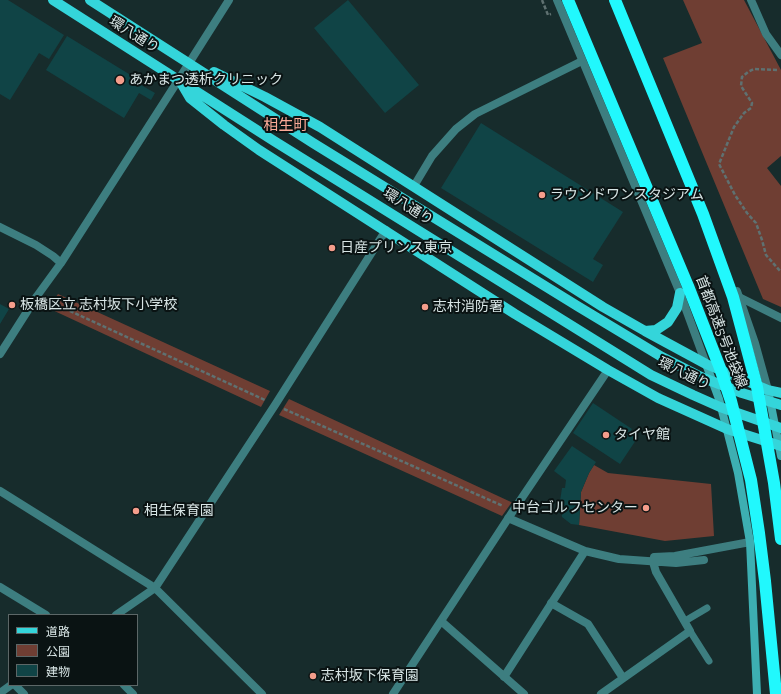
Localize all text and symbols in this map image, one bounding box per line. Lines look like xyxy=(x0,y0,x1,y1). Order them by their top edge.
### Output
street label: 環八通り xyxy=(106,13,162,57)
place label: あかまつ透析クリニック xyxy=(129,72,283,88)
marker: あかまつ透析クリニック xyxy=(114,74,126,86)
district label: 相生町 xyxy=(264,117,308,135)
street label: 環八通り xyxy=(380,185,436,229)
place label: ラウンドワンスタジアム xyxy=(550,187,704,203)
marker: ラウンドワンスタジアム xyxy=(537,190,547,200)
place label: 日産プリンス東京 xyxy=(340,240,452,256)
marker: 日産プリンス東京 xyxy=(327,243,337,253)
street label: 首都高速5号池袋線 xyxy=(692,273,750,391)
place label: 板橋区立 志村坂下小学校 xyxy=(20,297,177,313)
place label: 志村消防署 xyxy=(433,299,503,315)
marker: 板橋区立 志村坂下小学校 xyxy=(7,300,17,310)
marker: 志村消防署 xyxy=(420,302,430,312)
street label: 環八通り xyxy=(655,354,713,394)
place label: タイヤ館 xyxy=(614,427,670,443)
marker: タイヤ館 xyxy=(601,430,611,440)
place label: 中台ゴルフセンター xyxy=(512,500,638,516)
place label: 相生保育園 xyxy=(144,503,214,519)
marker: 中台ゴルフセンター xyxy=(641,503,651,513)
marker: 相生保育園 xyxy=(131,506,141,516)
legend xyxy=(8,614,138,686)
text: 道路 xyxy=(46,625,70,639)
text: 公園 xyxy=(46,645,70,659)
text: 建物 xyxy=(46,665,70,679)
place label: 志村坂下保育園 xyxy=(321,668,419,684)
marker: 志村坂下保育園 xyxy=(308,671,318,681)

